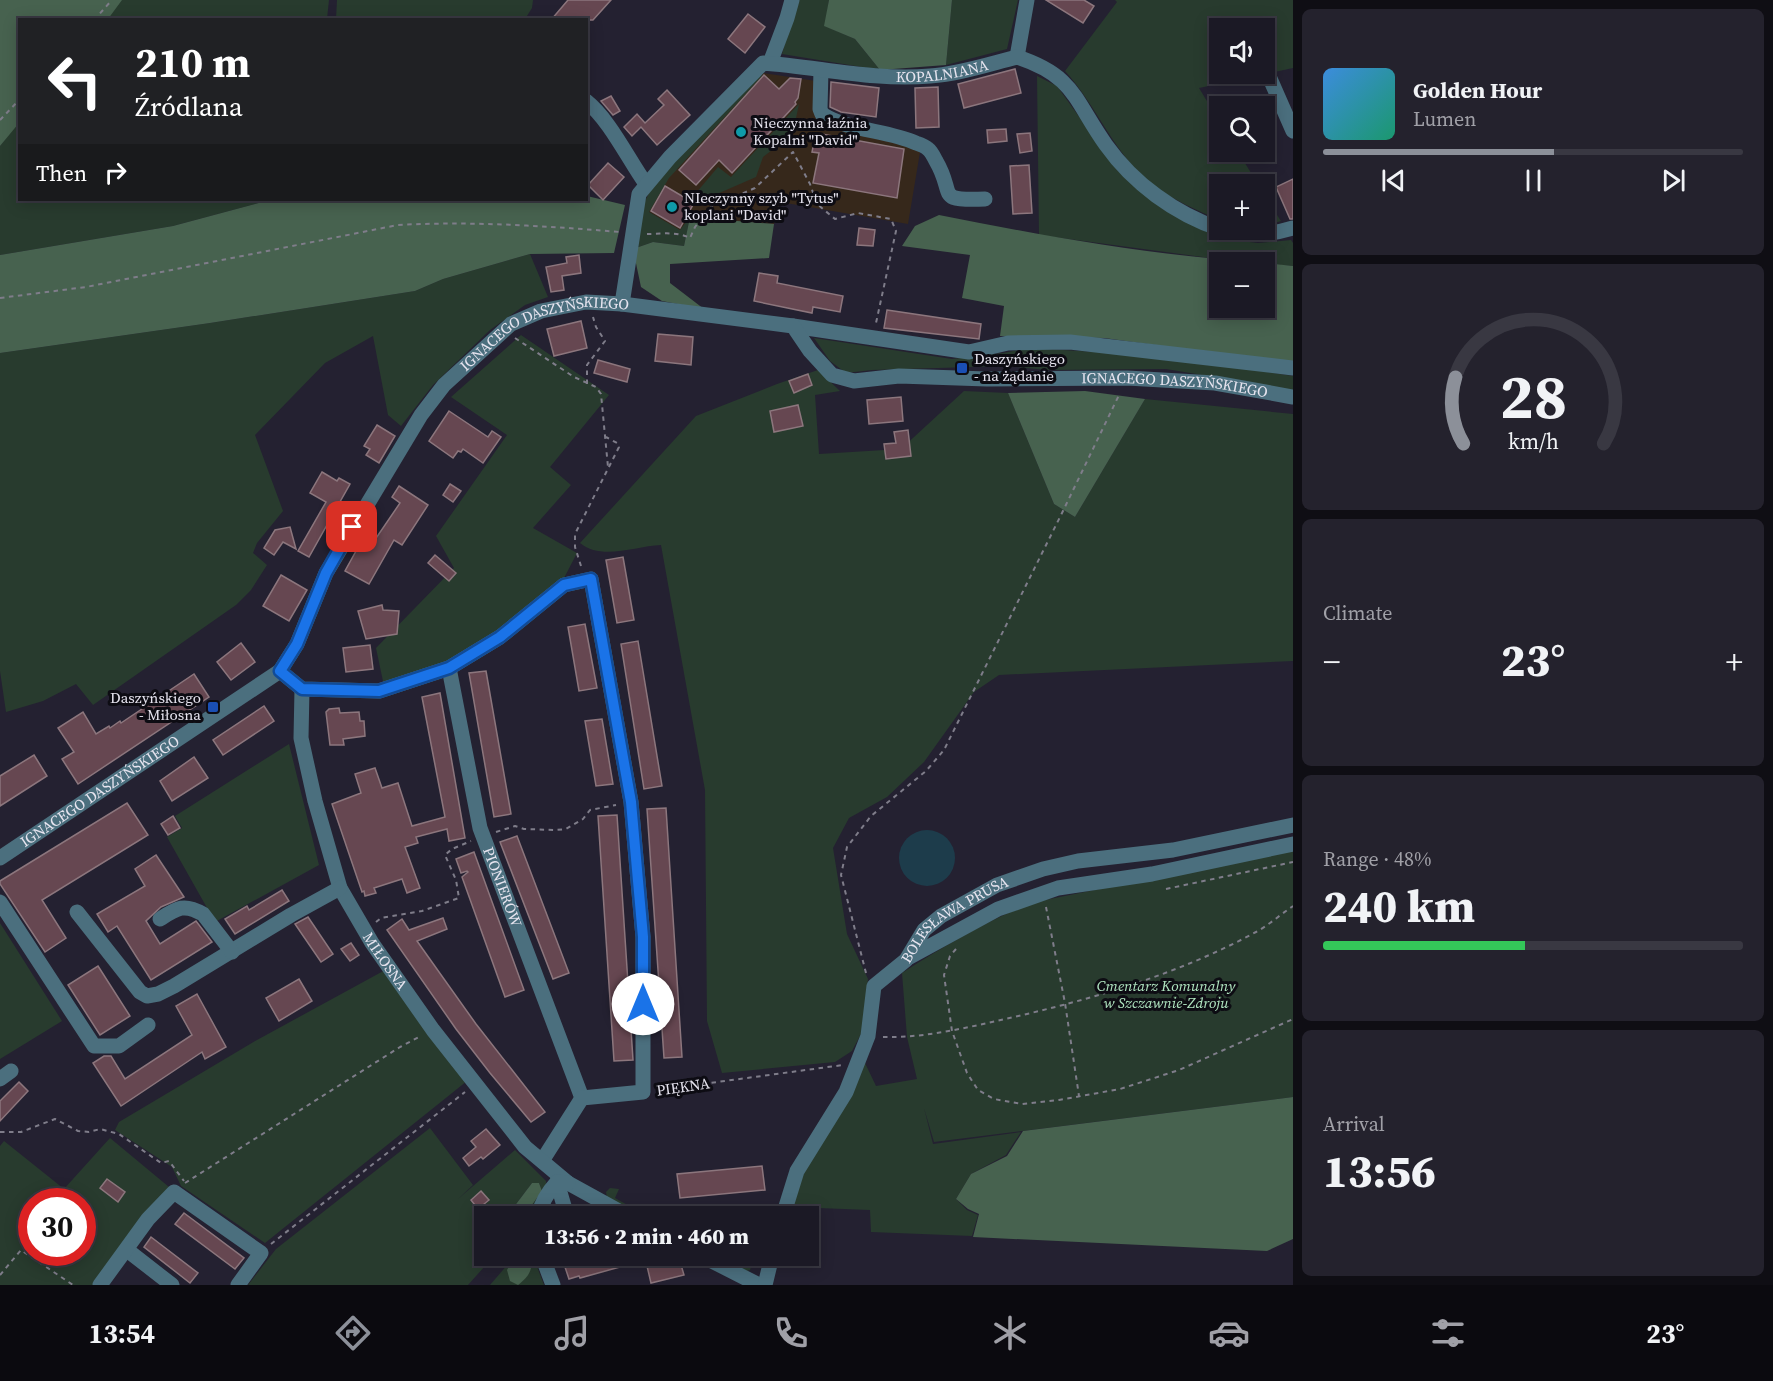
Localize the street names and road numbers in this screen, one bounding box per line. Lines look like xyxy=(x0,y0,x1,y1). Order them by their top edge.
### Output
street label: KOPALNIANA xyxy=(896,54,990,87)
street label: IGNACEGO DASZYŃSKIEGO xyxy=(455,291,630,376)
street label: IGNACEGO DASZYŃSKIEGO xyxy=(1081,367,1270,402)
street label: IGNACEGO DASZYŃSKIEGO xyxy=(16,730,183,852)
street label: PIONIERÓW xyxy=(478,844,528,930)
street label: BOLESŁAWA PRUSA xyxy=(896,871,1011,967)
street label: MIŁOSNA xyxy=(358,928,413,994)
street label: PIĘKNA xyxy=(655,1072,711,1101)

